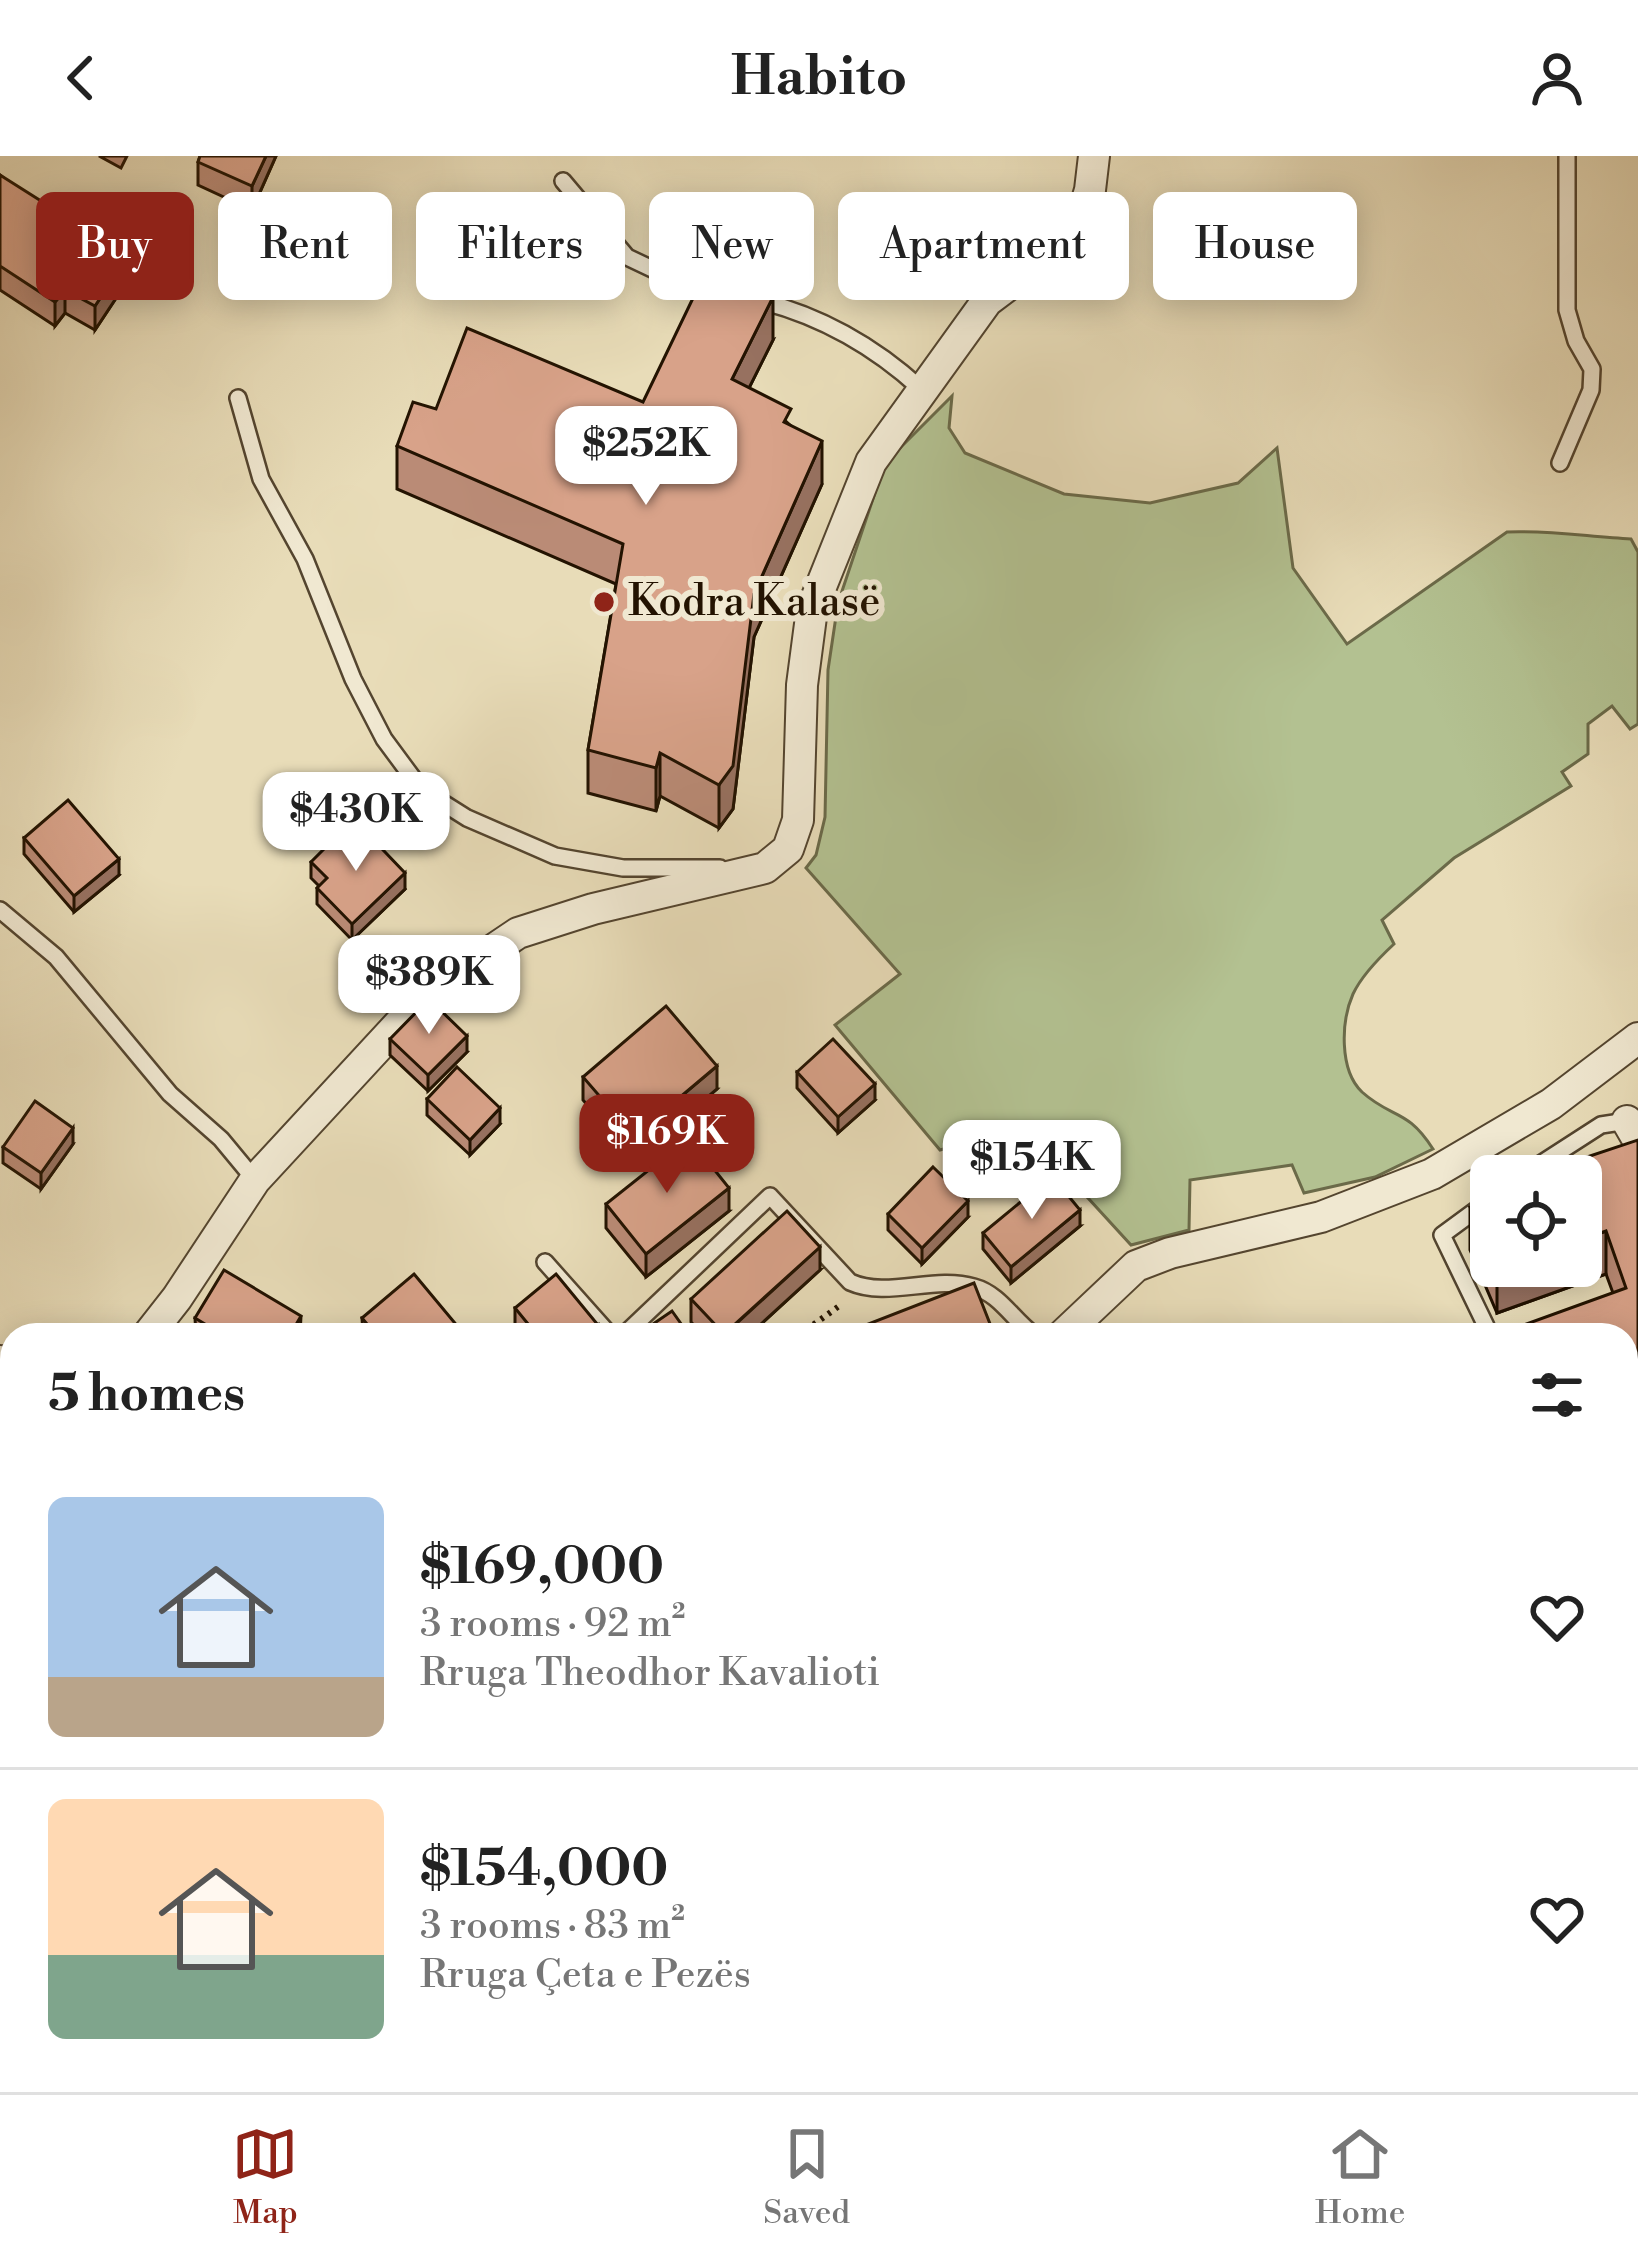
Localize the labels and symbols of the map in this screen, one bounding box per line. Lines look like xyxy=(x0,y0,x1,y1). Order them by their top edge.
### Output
pin: $252K xyxy=(562,406,730,508)
place label: Kodra Kalasë xyxy=(628,576,880,629)
marker: Kodra Kalasë xyxy=(591,589,617,615)
pin: $430K xyxy=(272,772,440,874)
pin: $389K xyxy=(345,935,513,1037)
pin: $169K xyxy=(583,1094,751,1196)
pin: $154K xyxy=(948,1120,1116,1222)

